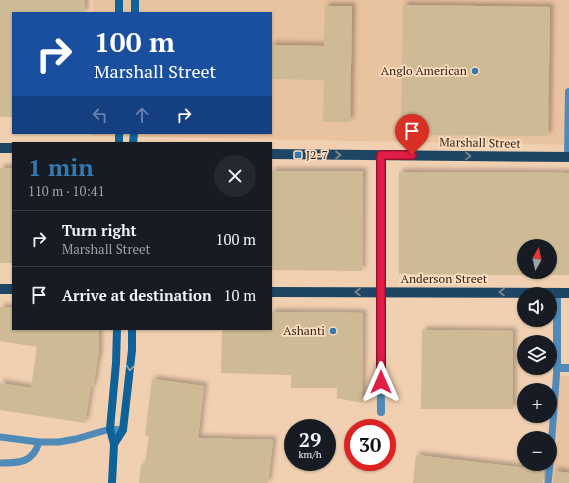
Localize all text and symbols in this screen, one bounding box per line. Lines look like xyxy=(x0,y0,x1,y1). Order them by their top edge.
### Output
text: 100 m xyxy=(94,23,175,60)
icon: right xyxy=(28,28,80,80)
text: Marshall Street xyxy=(94,59,216,83)
place label: Anglo American xyxy=(381,63,467,78)
marker: Anglo American xyxy=(470,66,480,76)
icon: left xyxy=(89,104,111,126)
icon: ahead xyxy=(131,104,153,126)
icon: right xyxy=(173,104,195,126)
pin xyxy=(395,114,429,155)
icon: arrive xyxy=(401,120,423,142)
street label: Marshall Street xyxy=(439,134,521,151)
place label: J2-7 xyxy=(306,147,328,162)
marker: J2-7 xyxy=(293,150,303,160)
text: 1 min xyxy=(28,151,94,183)
one-way arrow xyxy=(335,151,341,159)
one-way arrow xyxy=(465,152,471,160)
button: close xyxy=(214,155,256,197)
text: 110 m · 10:41 xyxy=(28,182,105,200)
text: Turn right xyxy=(62,220,137,240)
icon: right xyxy=(28,228,50,250)
text: 100 m xyxy=(215,229,256,249)
north arrow xyxy=(517,239,557,279)
map controls xyxy=(517,239,557,471)
text: Marshall Street xyxy=(62,240,150,258)
street label: Anderson Street xyxy=(401,271,488,286)
icon: arrive xyxy=(28,284,50,306)
text: Arrive at destination xyxy=(62,285,212,305)
text: 10 m xyxy=(224,285,256,305)
button: sound xyxy=(517,287,557,327)
one-way arrow xyxy=(355,288,361,296)
one-way arrow xyxy=(499,288,505,296)
place label: Ashanti xyxy=(283,323,325,338)
marker: Ashanti xyxy=(328,326,338,336)
button: layers xyxy=(517,335,557,375)
position arrow xyxy=(360,361,402,403)
one-way arrow xyxy=(125,365,134,371)
button: + xyxy=(517,383,557,423)
speed limit sign: 30 xyxy=(344,419,396,471)
text: 29 xyxy=(299,426,321,453)
button: − xyxy=(517,431,557,471)
text: km/h xyxy=(298,448,322,461)

